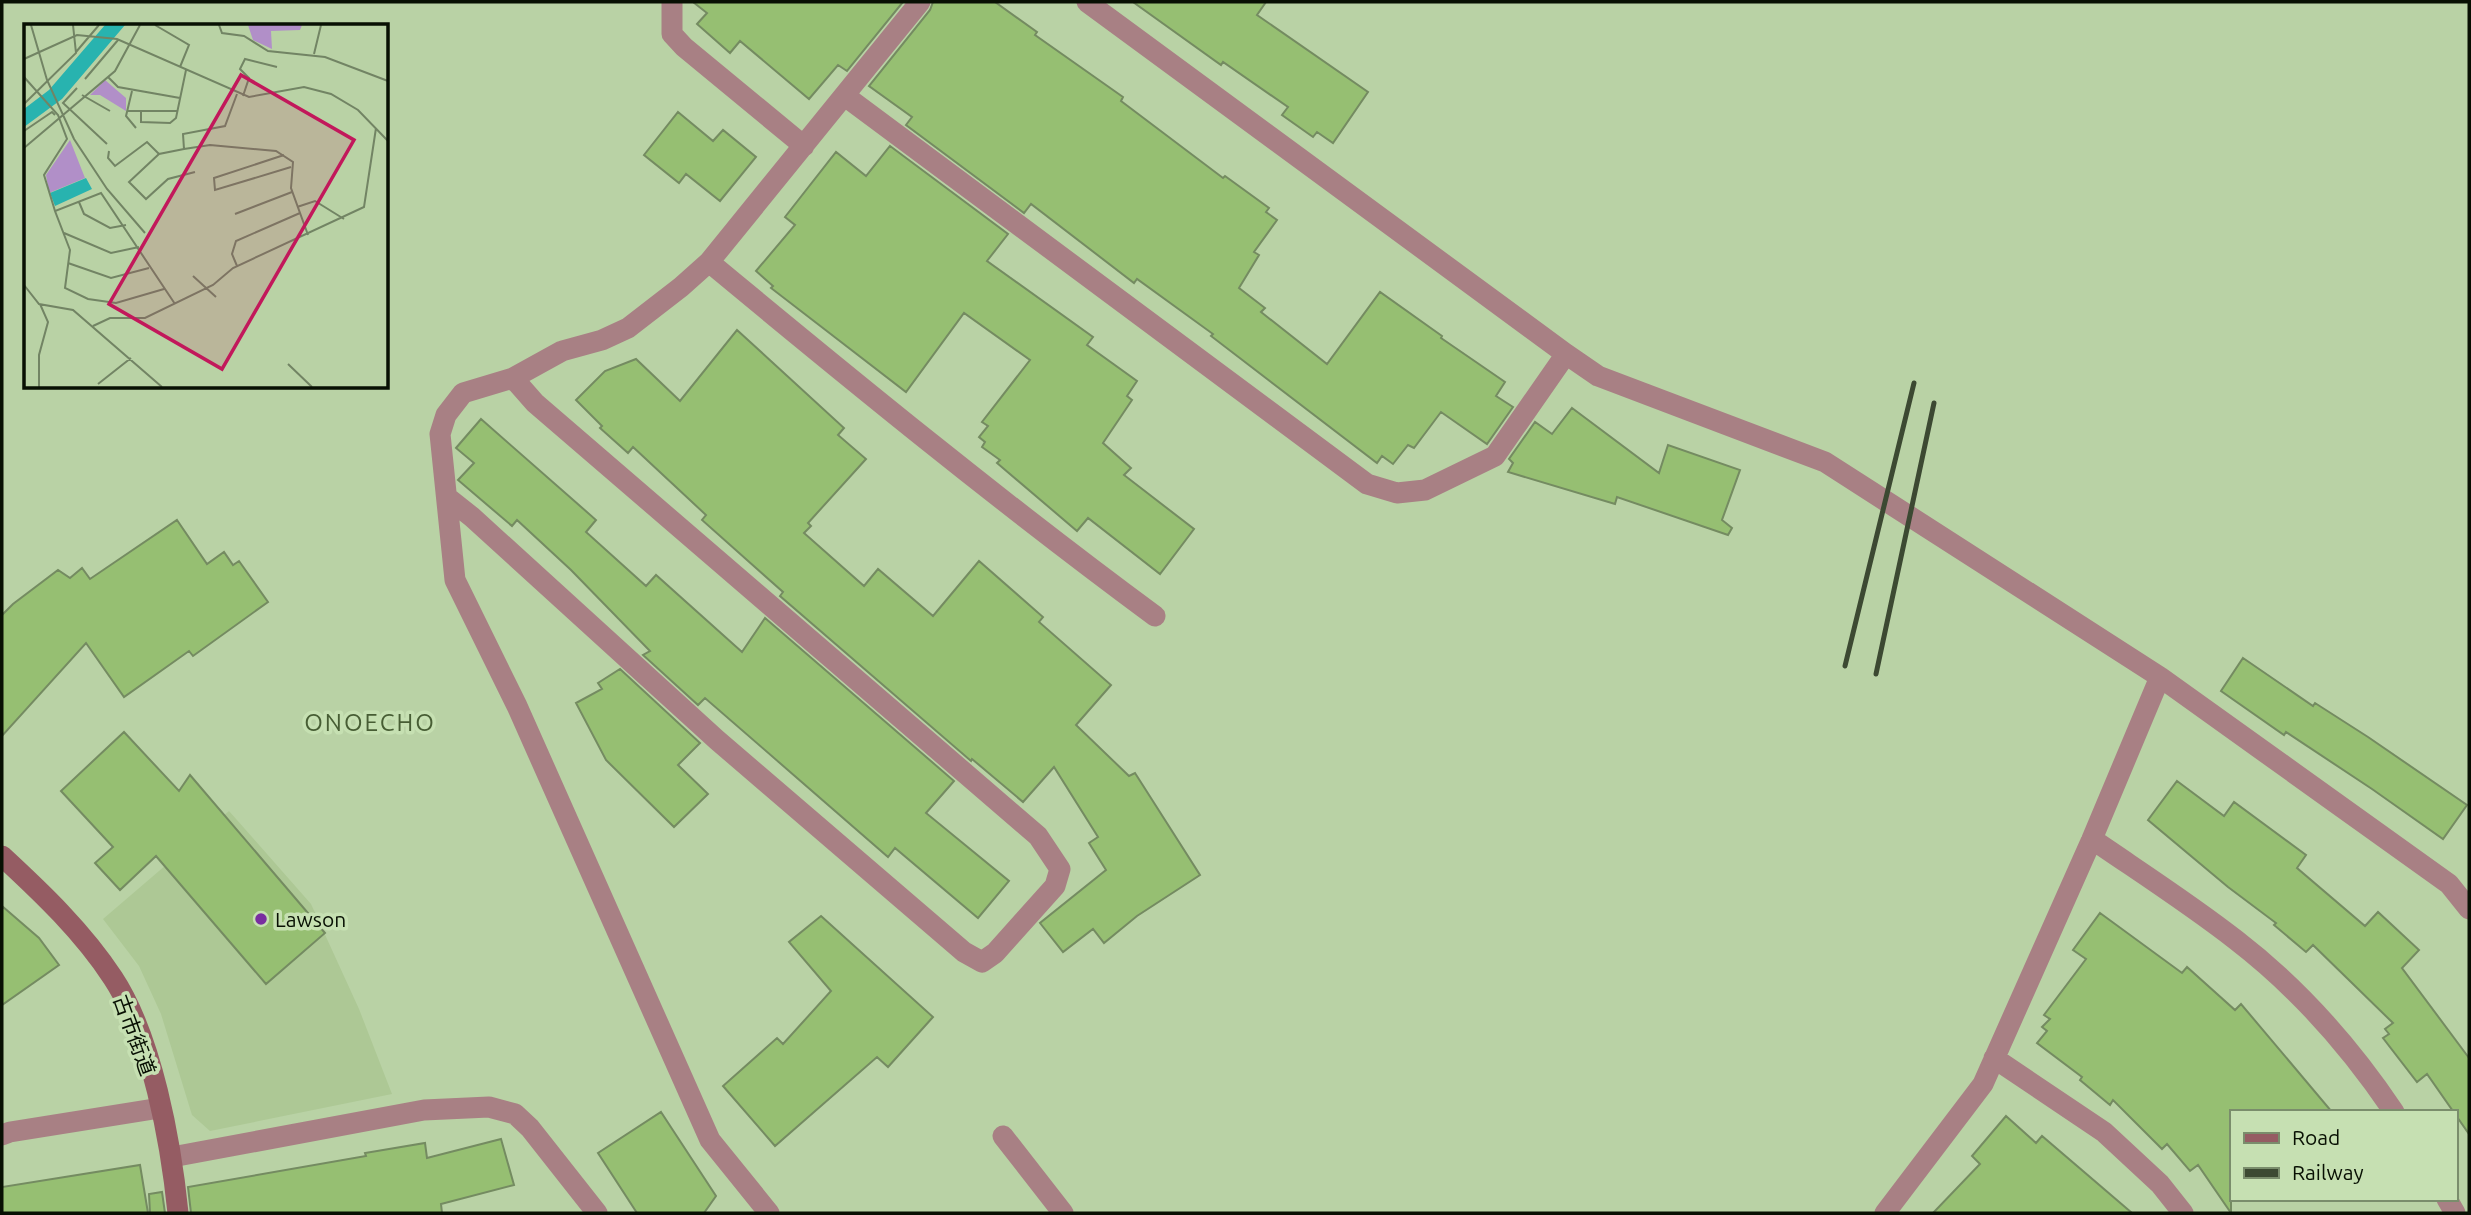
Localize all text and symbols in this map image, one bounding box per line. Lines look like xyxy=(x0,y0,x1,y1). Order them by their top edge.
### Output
inset map xyxy=(24,24,388,388)
district label: ONOECHO xyxy=(304,709,436,736)
place label: Lawson xyxy=(275,907,346,931)
marker: Lawson xyxy=(253,911,269,927)
street label: 古市街道 xyxy=(109,991,161,1079)
legend xyxy=(2230,1110,2457,1201)
text: Road xyxy=(2292,1125,2340,1149)
text: Railway xyxy=(2292,1160,2364,1184)

